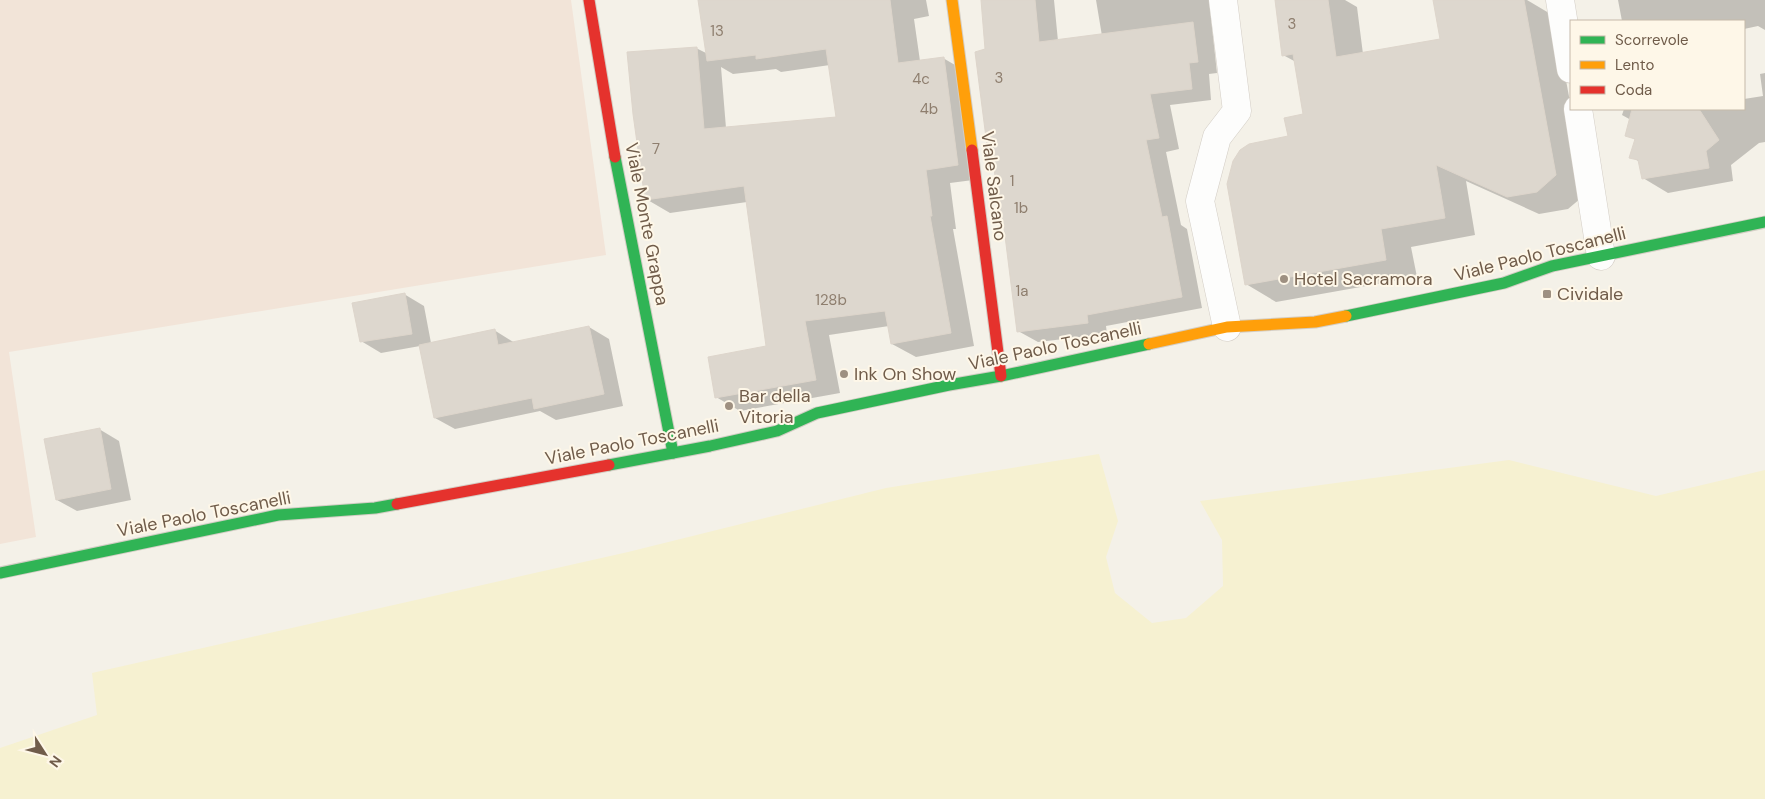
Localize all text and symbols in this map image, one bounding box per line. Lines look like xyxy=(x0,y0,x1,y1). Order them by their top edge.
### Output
house number: 3 xyxy=(1288,14,1296,34)
legend xyxy=(1570,20,1745,110)
house number: 13 xyxy=(710,21,724,41)
text: Scorrevole xyxy=(1615,30,1689,50)
text: Lento xyxy=(1615,55,1654,75)
house number: 3 xyxy=(995,68,1003,88)
house number: 4c xyxy=(912,69,930,89)
text: Coda xyxy=(1615,80,1652,100)
house number: 4b xyxy=(920,99,938,119)
street label: Viale Salcano xyxy=(975,130,1013,242)
house number: 7 xyxy=(652,139,660,159)
street label: Viale Monte Grappa xyxy=(619,140,675,308)
house number: 1 xyxy=(1010,171,1014,191)
house number: 1b xyxy=(1014,198,1028,218)
street label: Viale Paolo Toscanelli xyxy=(1452,221,1628,287)
place label: Hotel Sacramora xyxy=(1294,267,1433,291)
marker: Hotel Sacramora xyxy=(1278,273,1290,285)
house number: 1a xyxy=(1016,281,1028,301)
place label: Cividale xyxy=(1557,282,1623,306)
marker: Cividale xyxy=(1541,288,1553,300)
house number: 128b xyxy=(815,290,847,310)
street label: Viale Paolo Toscanelli xyxy=(966,316,1144,376)
place label: Ink On Show xyxy=(854,362,957,386)
marker: Ink On Show xyxy=(838,368,850,380)
place label: Bar della Vitoria xyxy=(739,384,810,429)
marker: Bar della Vitoria xyxy=(723,400,735,412)
street label: Viale Paolo Toscanelli xyxy=(543,413,721,471)
street label: Viale Paolo Toscanelli xyxy=(115,485,293,543)
north arrow xyxy=(20,729,70,779)
text: N xyxy=(45,752,66,771)

